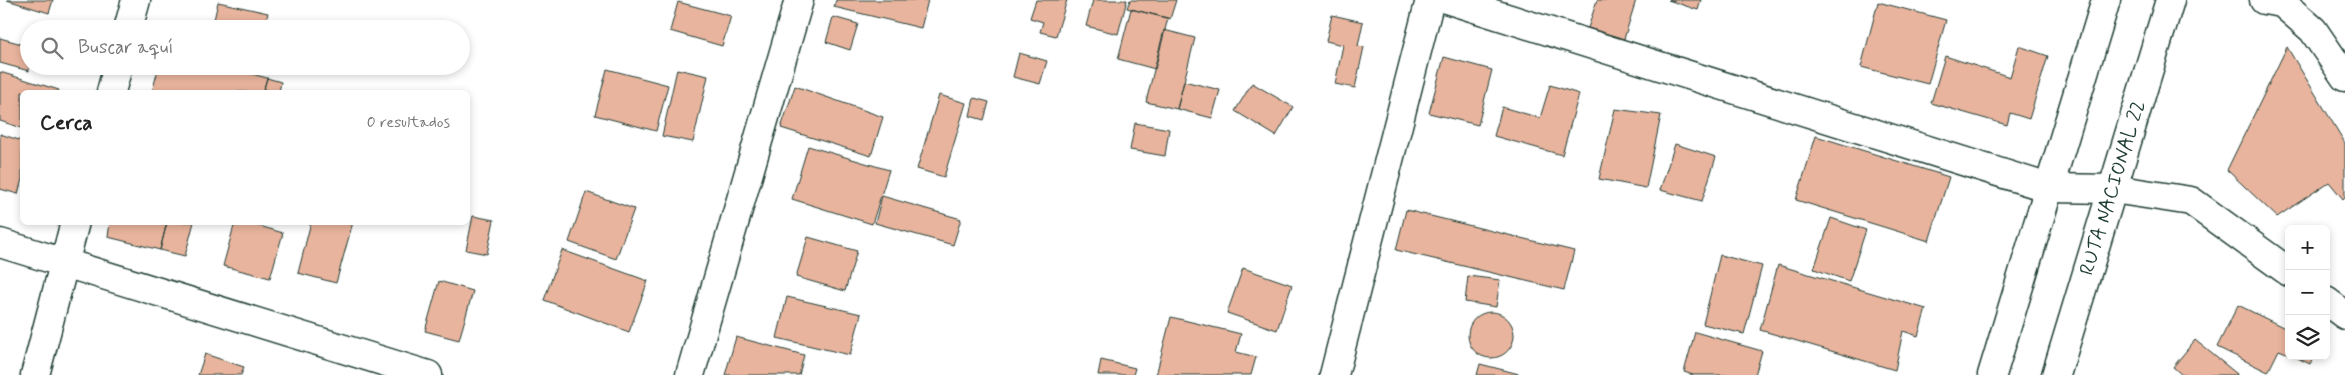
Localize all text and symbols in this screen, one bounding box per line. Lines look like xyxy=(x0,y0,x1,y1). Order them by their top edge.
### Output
search box xyxy=(20,20,470,75)
icon: search xyxy=(38,34,66,62)
text: Buscar aquí xyxy=(78,35,173,60)
street label: RUTA NACIONAL 22 xyxy=(2074,97,2152,279)
text: Cerca xyxy=(40,109,93,137)
text: 0 resultados xyxy=(367,112,450,133)
map controls xyxy=(2285,225,2330,360)
button: + xyxy=(2285,225,2330,270)
button: − xyxy=(2285,270,2330,315)
button: layers xyxy=(2285,315,2330,360)

